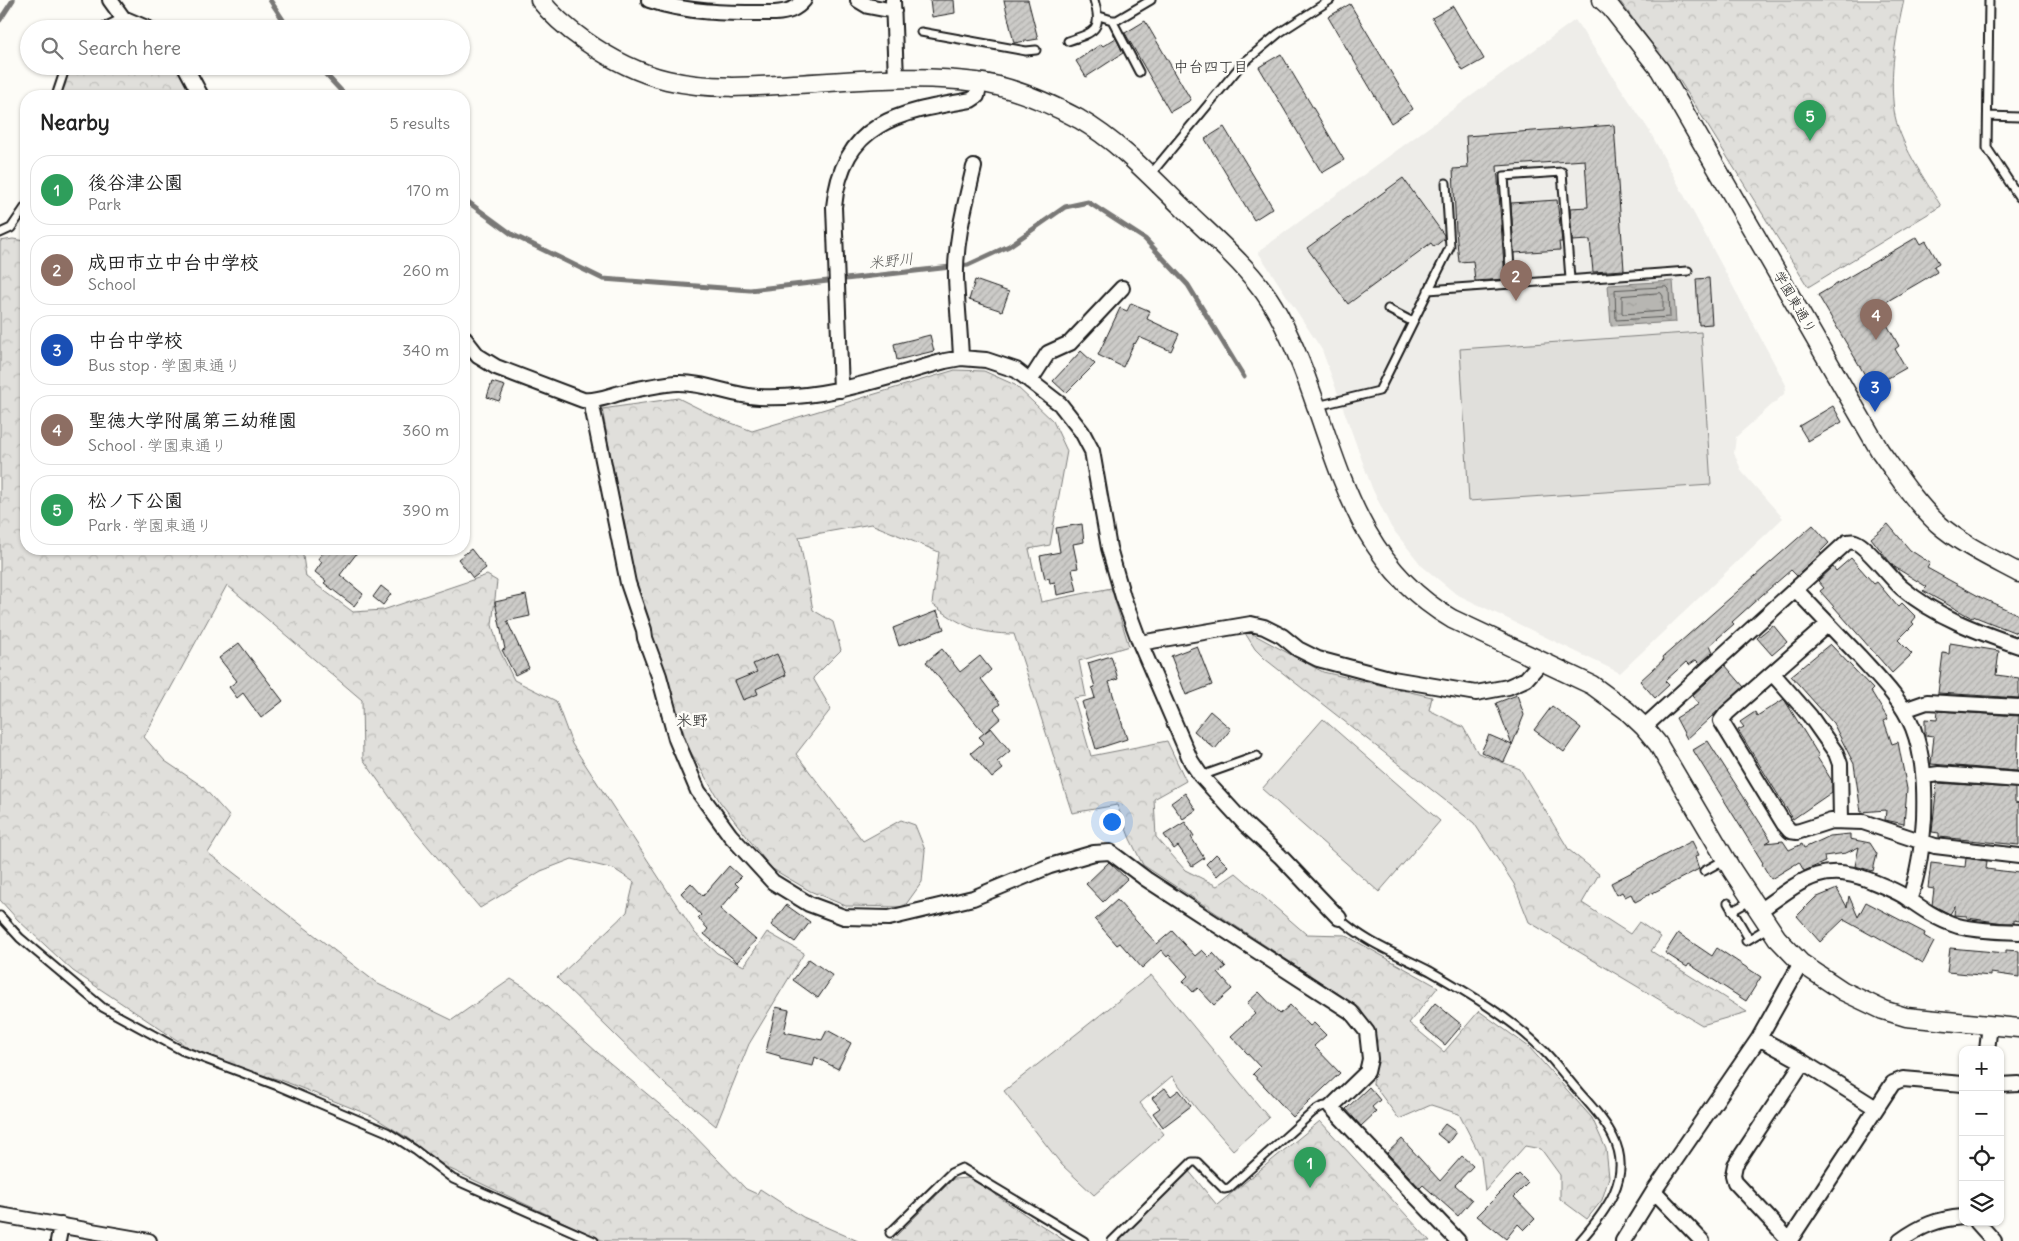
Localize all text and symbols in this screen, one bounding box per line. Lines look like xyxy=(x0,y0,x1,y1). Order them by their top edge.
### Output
search box xyxy=(20,20,470,75)
icon: search xyxy=(38,34,66,62)
text: Search here xyxy=(78,36,181,60)
district label: 中台四丁目 xyxy=(1173,57,1249,76)
pin: 5 xyxy=(1794,100,1826,141)
text: Nearby xyxy=(40,109,110,136)
text: 5 results xyxy=(389,113,450,133)
text: 後谷津公園 xyxy=(88,170,183,194)
text: 1 xyxy=(54,180,60,200)
text: 170 m xyxy=(406,180,449,200)
text: Park xyxy=(88,194,121,214)
water label: 米野川 xyxy=(868,249,914,272)
text: 成田市立中台中学校 xyxy=(88,250,259,274)
text: 2 xyxy=(53,260,61,280)
text: 260 m xyxy=(403,260,449,280)
pin: 2 xyxy=(1500,260,1532,301)
street label: 学園東通り xyxy=(1770,267,1820,337)
text: School xyxy=(88,274,136,294)
pin: 4 xyxy=(1860,299,1892,340)
text: 中台中学校 xyxy=(88,328,183,352)
text: 3 xyxy=(52,340,62,360)
text: 340 m xyxy=(402,340,449,360)
text: Bus stop · 学園東通り xyxy=(88,355,241,375)
pin: 3 xyxy=(1859,371,1891,412)
text: 聖徳大学附属第三幼稚園 xyxy=(88,408,297,432)
text: 4 xyxy=(52,420,62,440)
text: 360 m xyxy=(402,420,449,440)
text: School · 学園東通り xyxy=(88,435,227,455)
text: 松ノ下公園 xyxy=(88,488,183,512)
text: 5 xyxy=(52,500,62,520)
text: 390 m xyxy=(402,500,449,520)
text: Park · 学園東通り xyxy=(88,515,212,535)
district label: 米野 xyxy=(676,710,708,730)
your location xyxy=(1099,809,1125,835)
map controls xyxy=(1959,1046,2004,1226)
button: + xyxy=(1959,1046,2004,1091)
button: − xyxy=(1959,1091,2004,1136)
button: locate xyxy=(1959,1136,2004,1181)
pin: 1 xyxy=(1294,1147,1326,1188)
button: layers xyxy=(1959,1181,2004,1226)

